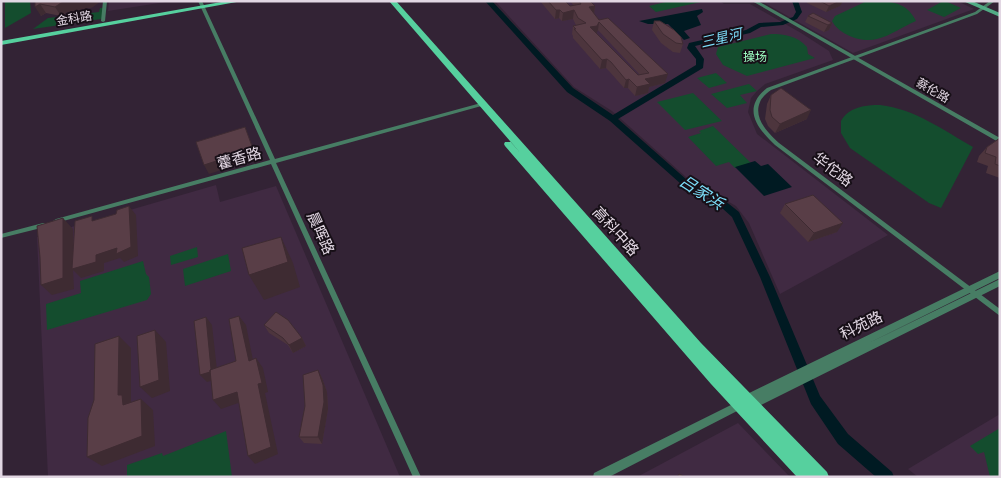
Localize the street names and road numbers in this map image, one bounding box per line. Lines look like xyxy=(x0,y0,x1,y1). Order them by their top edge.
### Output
street label: 金科路 xyxy=(55,7,93,29)
street label: 蔡伦路 xyxy=(914,75,952,105)
street label: 藿香路 xyxy=(215,143,263,173)
street label: 华佗路 xyxy=(809,148,857,190)
street label: 高科中路 xyxy=(589,202,643,260)
street label: 晨晖路 xyxy=(303,209,339,257)
street label: 科苑路 xyxy=(837,307,885,343)

